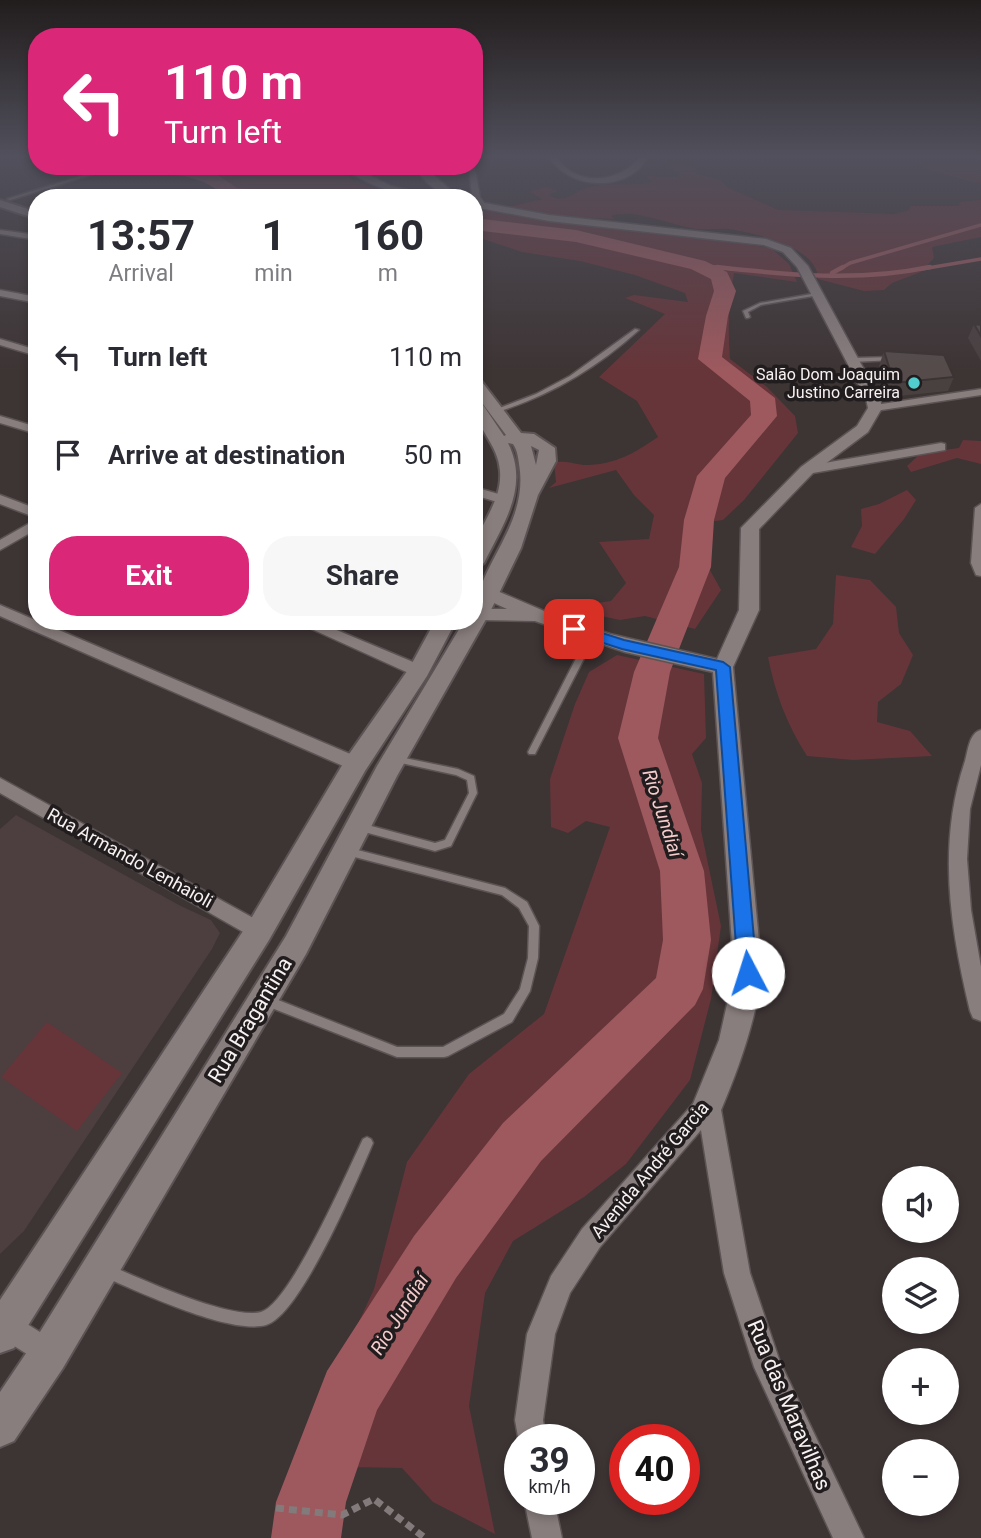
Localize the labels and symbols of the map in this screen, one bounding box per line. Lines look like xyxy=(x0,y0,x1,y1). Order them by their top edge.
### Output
place label: Salão Dom Joaquim Justino Carreira xyxy=(756,365,900,402)
marker: Salão Dom Joaquim Justino Carreira xyxy=(906,375,922,391)
pin xyxy=(544,599,604,659)
water label: Rio Jundiaí xyxy=(638,766,688,862)
street label: Rua Armando Lenhaioli xyxy=(44,803,217,912)
position arrow xyxy=(711,936,785,1010)
street label: Rua Bragantina xyxy=(203,953,297,1087)
street label: Avenida André Garcia xyxy=(586,1097,713,1242)
water label: Rio Jundiaí xyxy=(366,1268,435,1359)
street label: Rua das Maravilhas xyxy=(742,1316,836,1494)
speed limit sign: 40 xyxy=(609,1424,700,1515)

